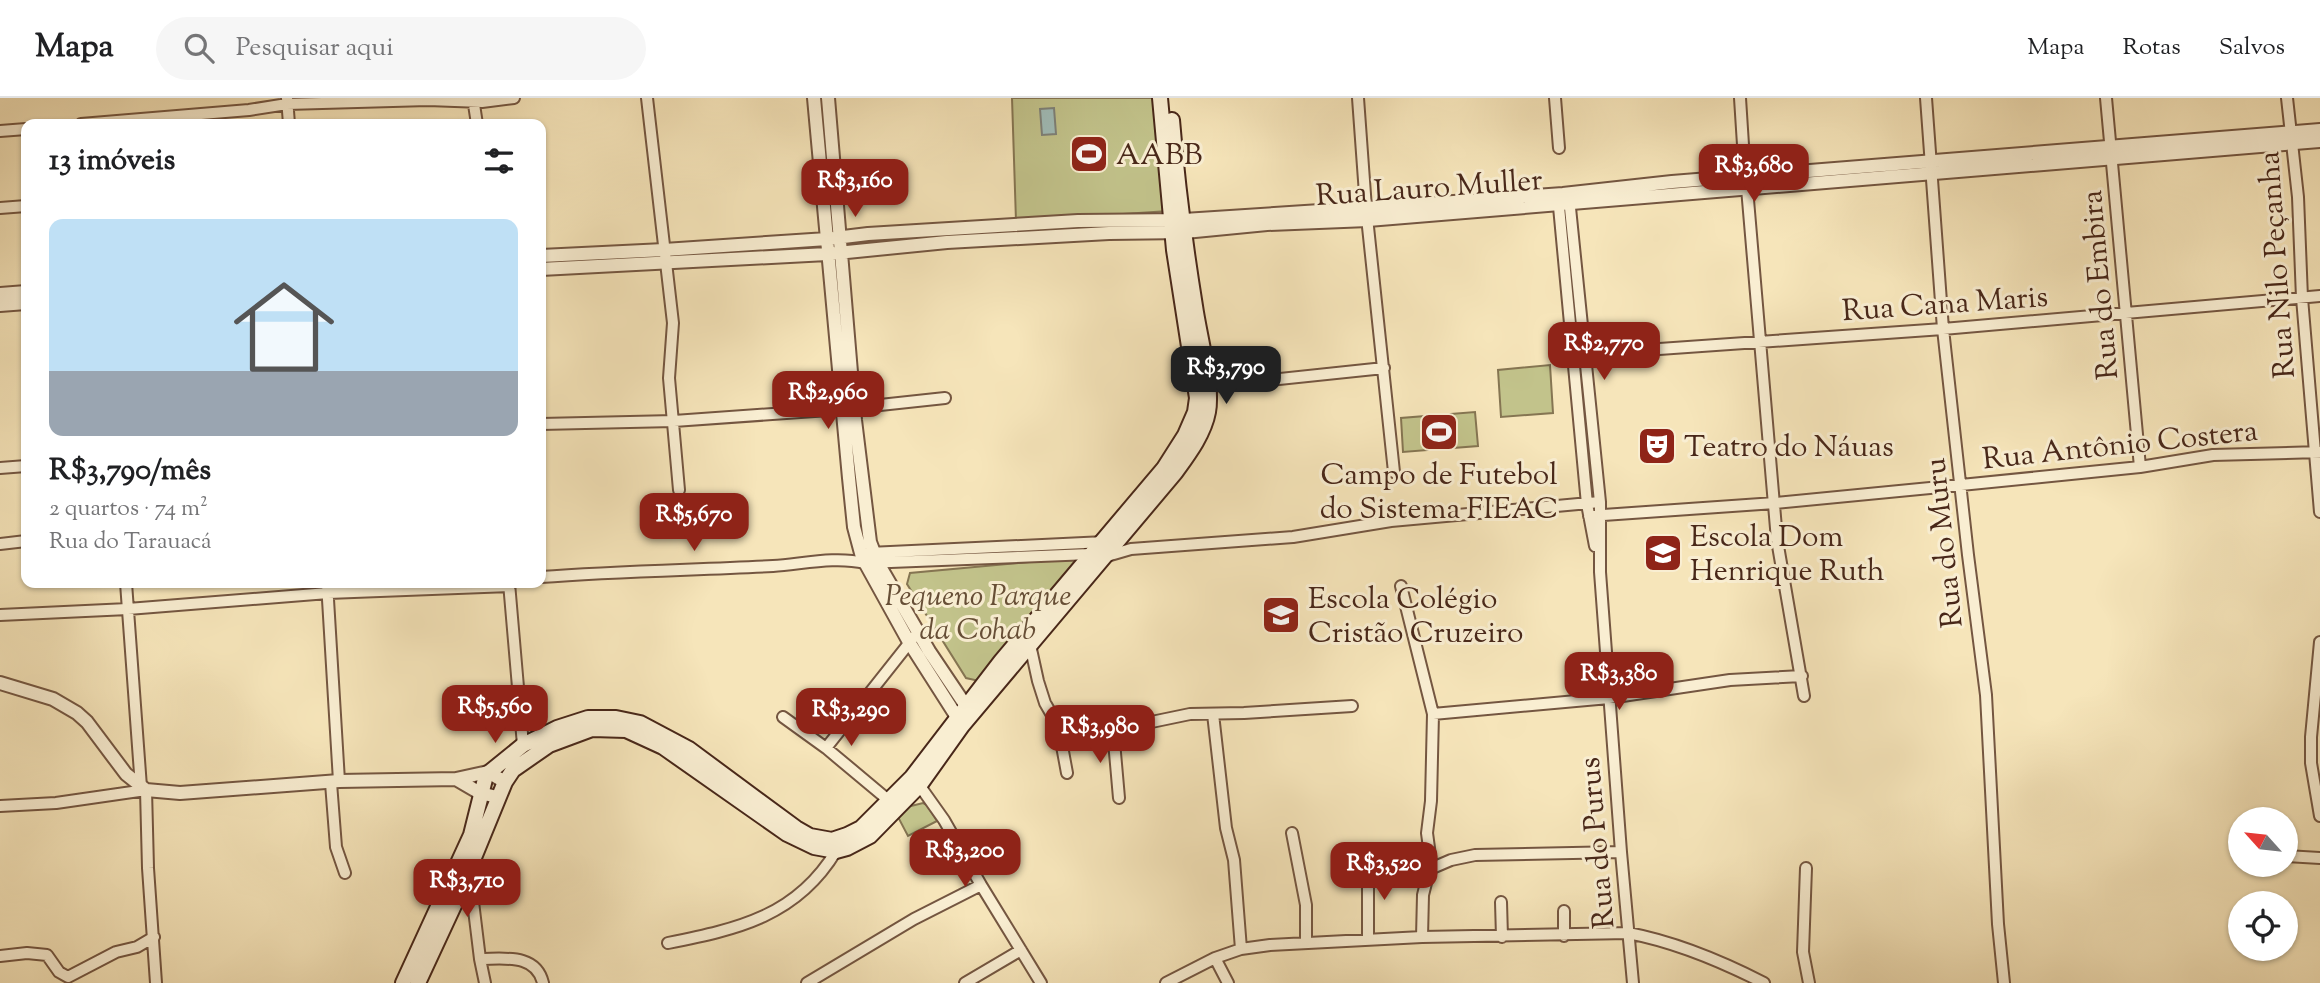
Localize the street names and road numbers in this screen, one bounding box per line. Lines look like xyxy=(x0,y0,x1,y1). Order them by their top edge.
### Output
street label: Rua Nilo Peçanha xyxy=(2249,150,2308,380)
street label: Rua Lauro Muller xyxy=(1314,160,1544,219)
street label: Rua do Embira xyxy=(2072,188,2131,381)
street label: Rua Cana Maris xyxy=(1841,277,2050,334)
street label: Rua Antônio Costera xyxy=(1981,411,2260,482)
street label: Rua do Muru xyxy=(1915,456,1976,630)
street label: Rua do Purus xyxy=(1570,755,1627,930)

